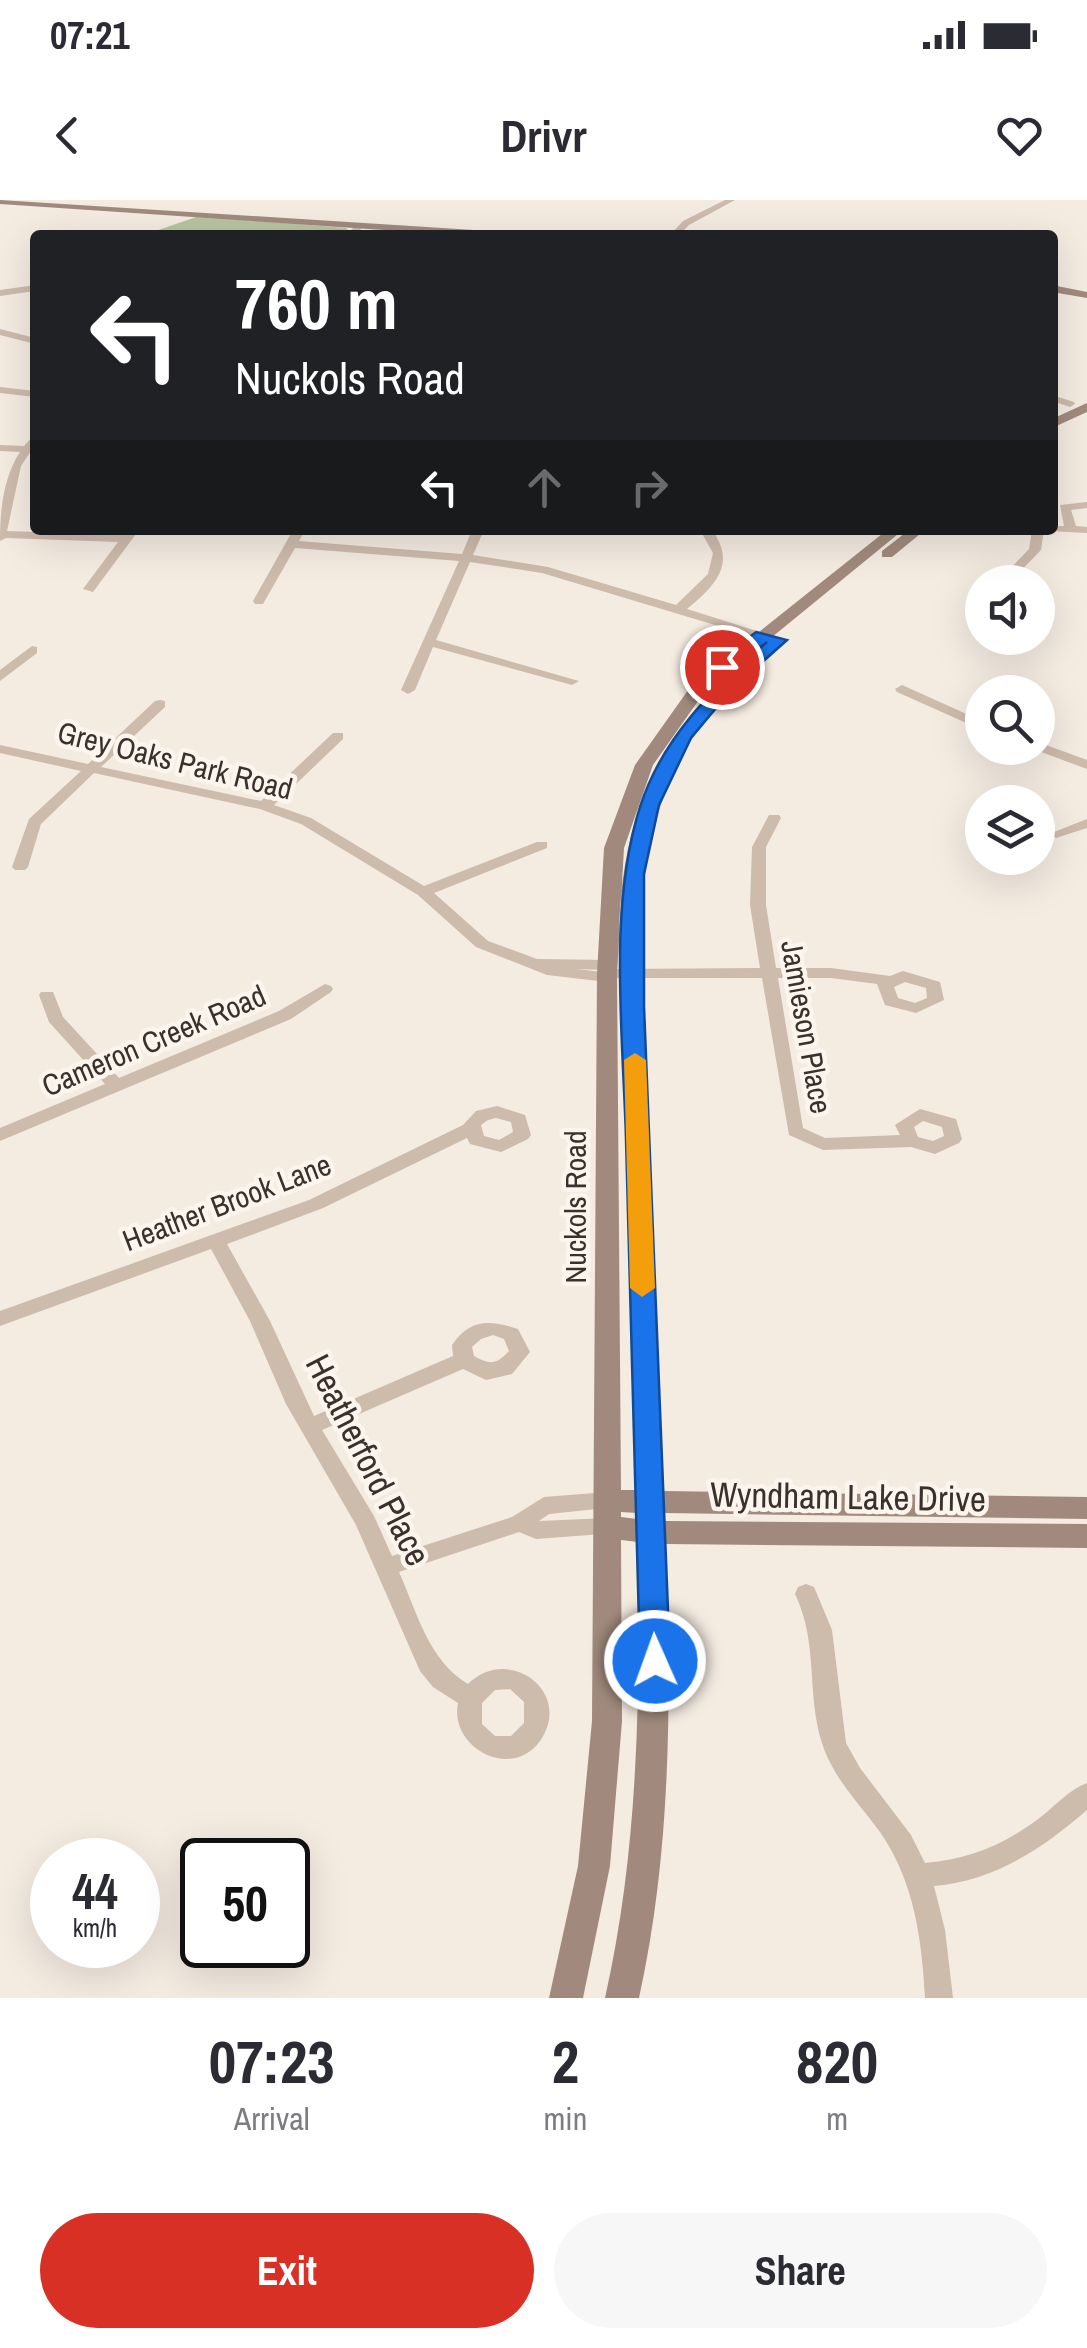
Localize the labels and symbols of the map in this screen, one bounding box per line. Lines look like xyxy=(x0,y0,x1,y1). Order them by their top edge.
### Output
pin xyxy=(680,625,765,710)
street label: Grey Oaks Park Road xyxy=(54,712,297,809)
street label: Jamieson Place xyxy=(772,937,842,1116)
street label: Cameron Creek Road xyxy=(36,975,272,1105)
street label: Nuckols Road xyxy=(555,1130,595,1284)
street label: Heather Brook Lane xyxy=(117,1144,337,1260)
street label: Heatherford Place xyxy=(295,1346,442,1573)
street label: Wyndham Lake Drive xyxy=(710,1471,986,1522)
position arrow xyxy=(603,1609,707,1713)
speed limit sign: 50 xyxy=(180,1838,310,1968)

